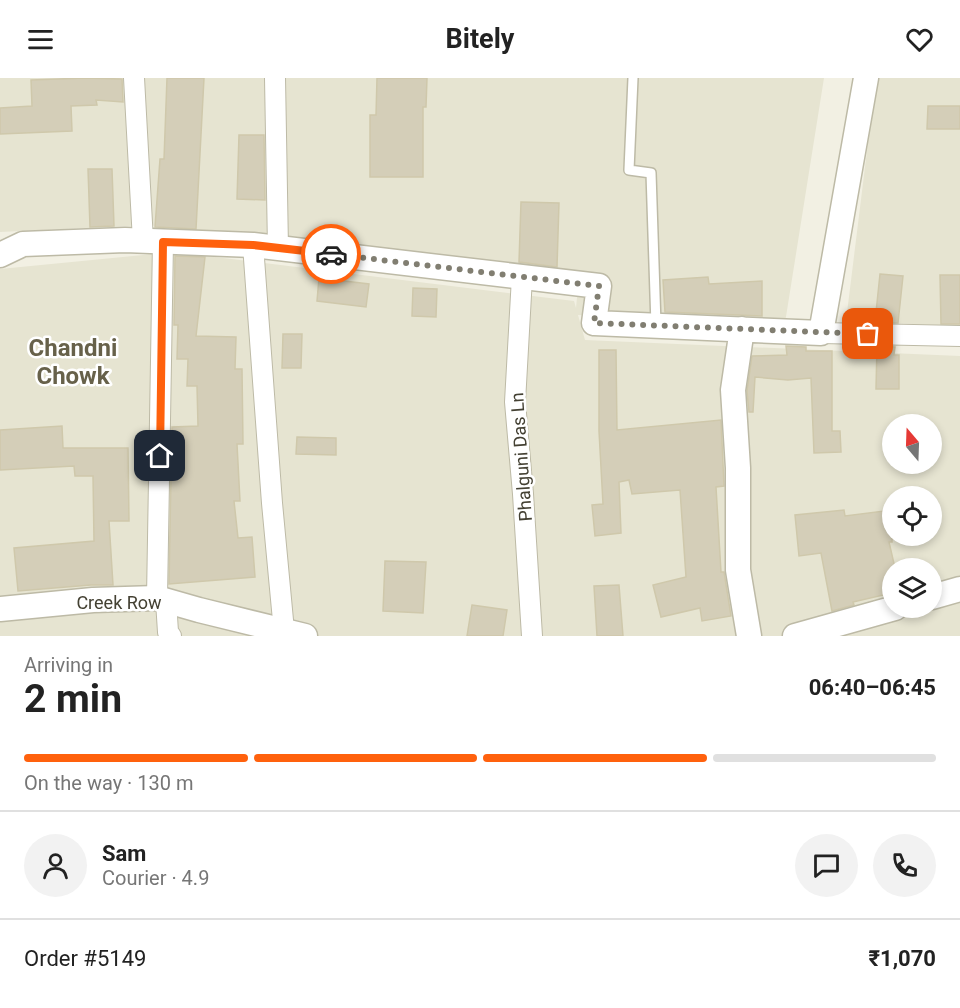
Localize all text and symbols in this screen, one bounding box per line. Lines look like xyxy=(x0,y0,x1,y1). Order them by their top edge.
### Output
icon: menu xyxy=(24,23,57,56)
text: Bitely xyxy=(446,23,514,55)
icon: heart xyxy=(903,23,936,56)
courier xyxy=(301,224,361,284)
icon: car xyxy=(315,238,348,271)
pin xyxy=(842,308,893,359)
icon: bag xyxy=(851,317,884,350)
district label: Chandni Chowk xyxy=(29,334,117,390)
street label: Phalguni Das Ln xyxy=(506,392,536,522)
north arrow xyxy=(882,414,942,474)
map controls xyxy=(882,414,942,618)
pin xyxy=(134,430,185,481)
icon: home xyxy=(143,439,176,472)
button: locate xyxy=(882,486,942,546)
button: layers xyxy=(882,558,942,618)
street label: Creek Row xyxy=(76,592,162,613)
text: Arriving in xyxy=(24,653,113,677)
text: 06:40–06:45 xyxy=(809,675,936,700)
text: 2 min xyxy=(24,676,122,722)
text: On the way · 130 m xyxy=(24,771,193,795)
button: person xyxy=(24,834,87,897)
button: chat xyxy=(795,834,858,897)
button: phone xyxy=(873,834,936,897)
text: Sam xyxy=(102,841,146,866)
text: Courier · 4.9 xyxy=(102,866,209,890)
text: Order #5149 xyxy=(24,946,146,971)
text: ₹1,070 xyxy=(869,946,936,971)

